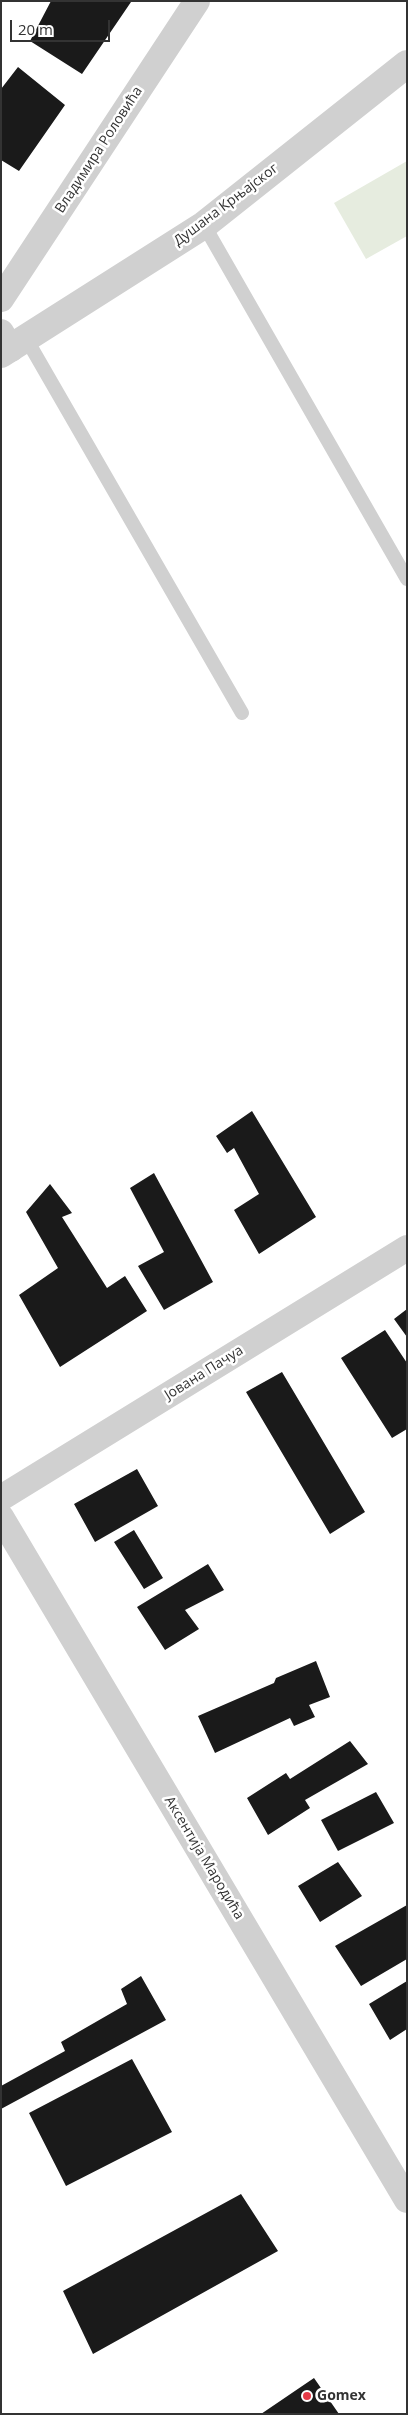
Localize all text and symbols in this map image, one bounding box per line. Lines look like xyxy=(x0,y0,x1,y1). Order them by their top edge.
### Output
scale bar xyxy=(12,10,112,42)
text: 20 m xyxy=(18,19,53,39)
street label: Владимира Роловића xyxy=(52,84,146,216)
street label: Душана Крњајског xyxy=(170,160,282,250)
street label: Јована Пачуа xyxy=(162,1342,246,1404)
street label: Аксентија Мародића xyxy=(161,1793,247,1923)
place label: Gomex xyxy=(317,2388,366,2404)
marker: Gomex xyxy=(301,2390,313,2402)

